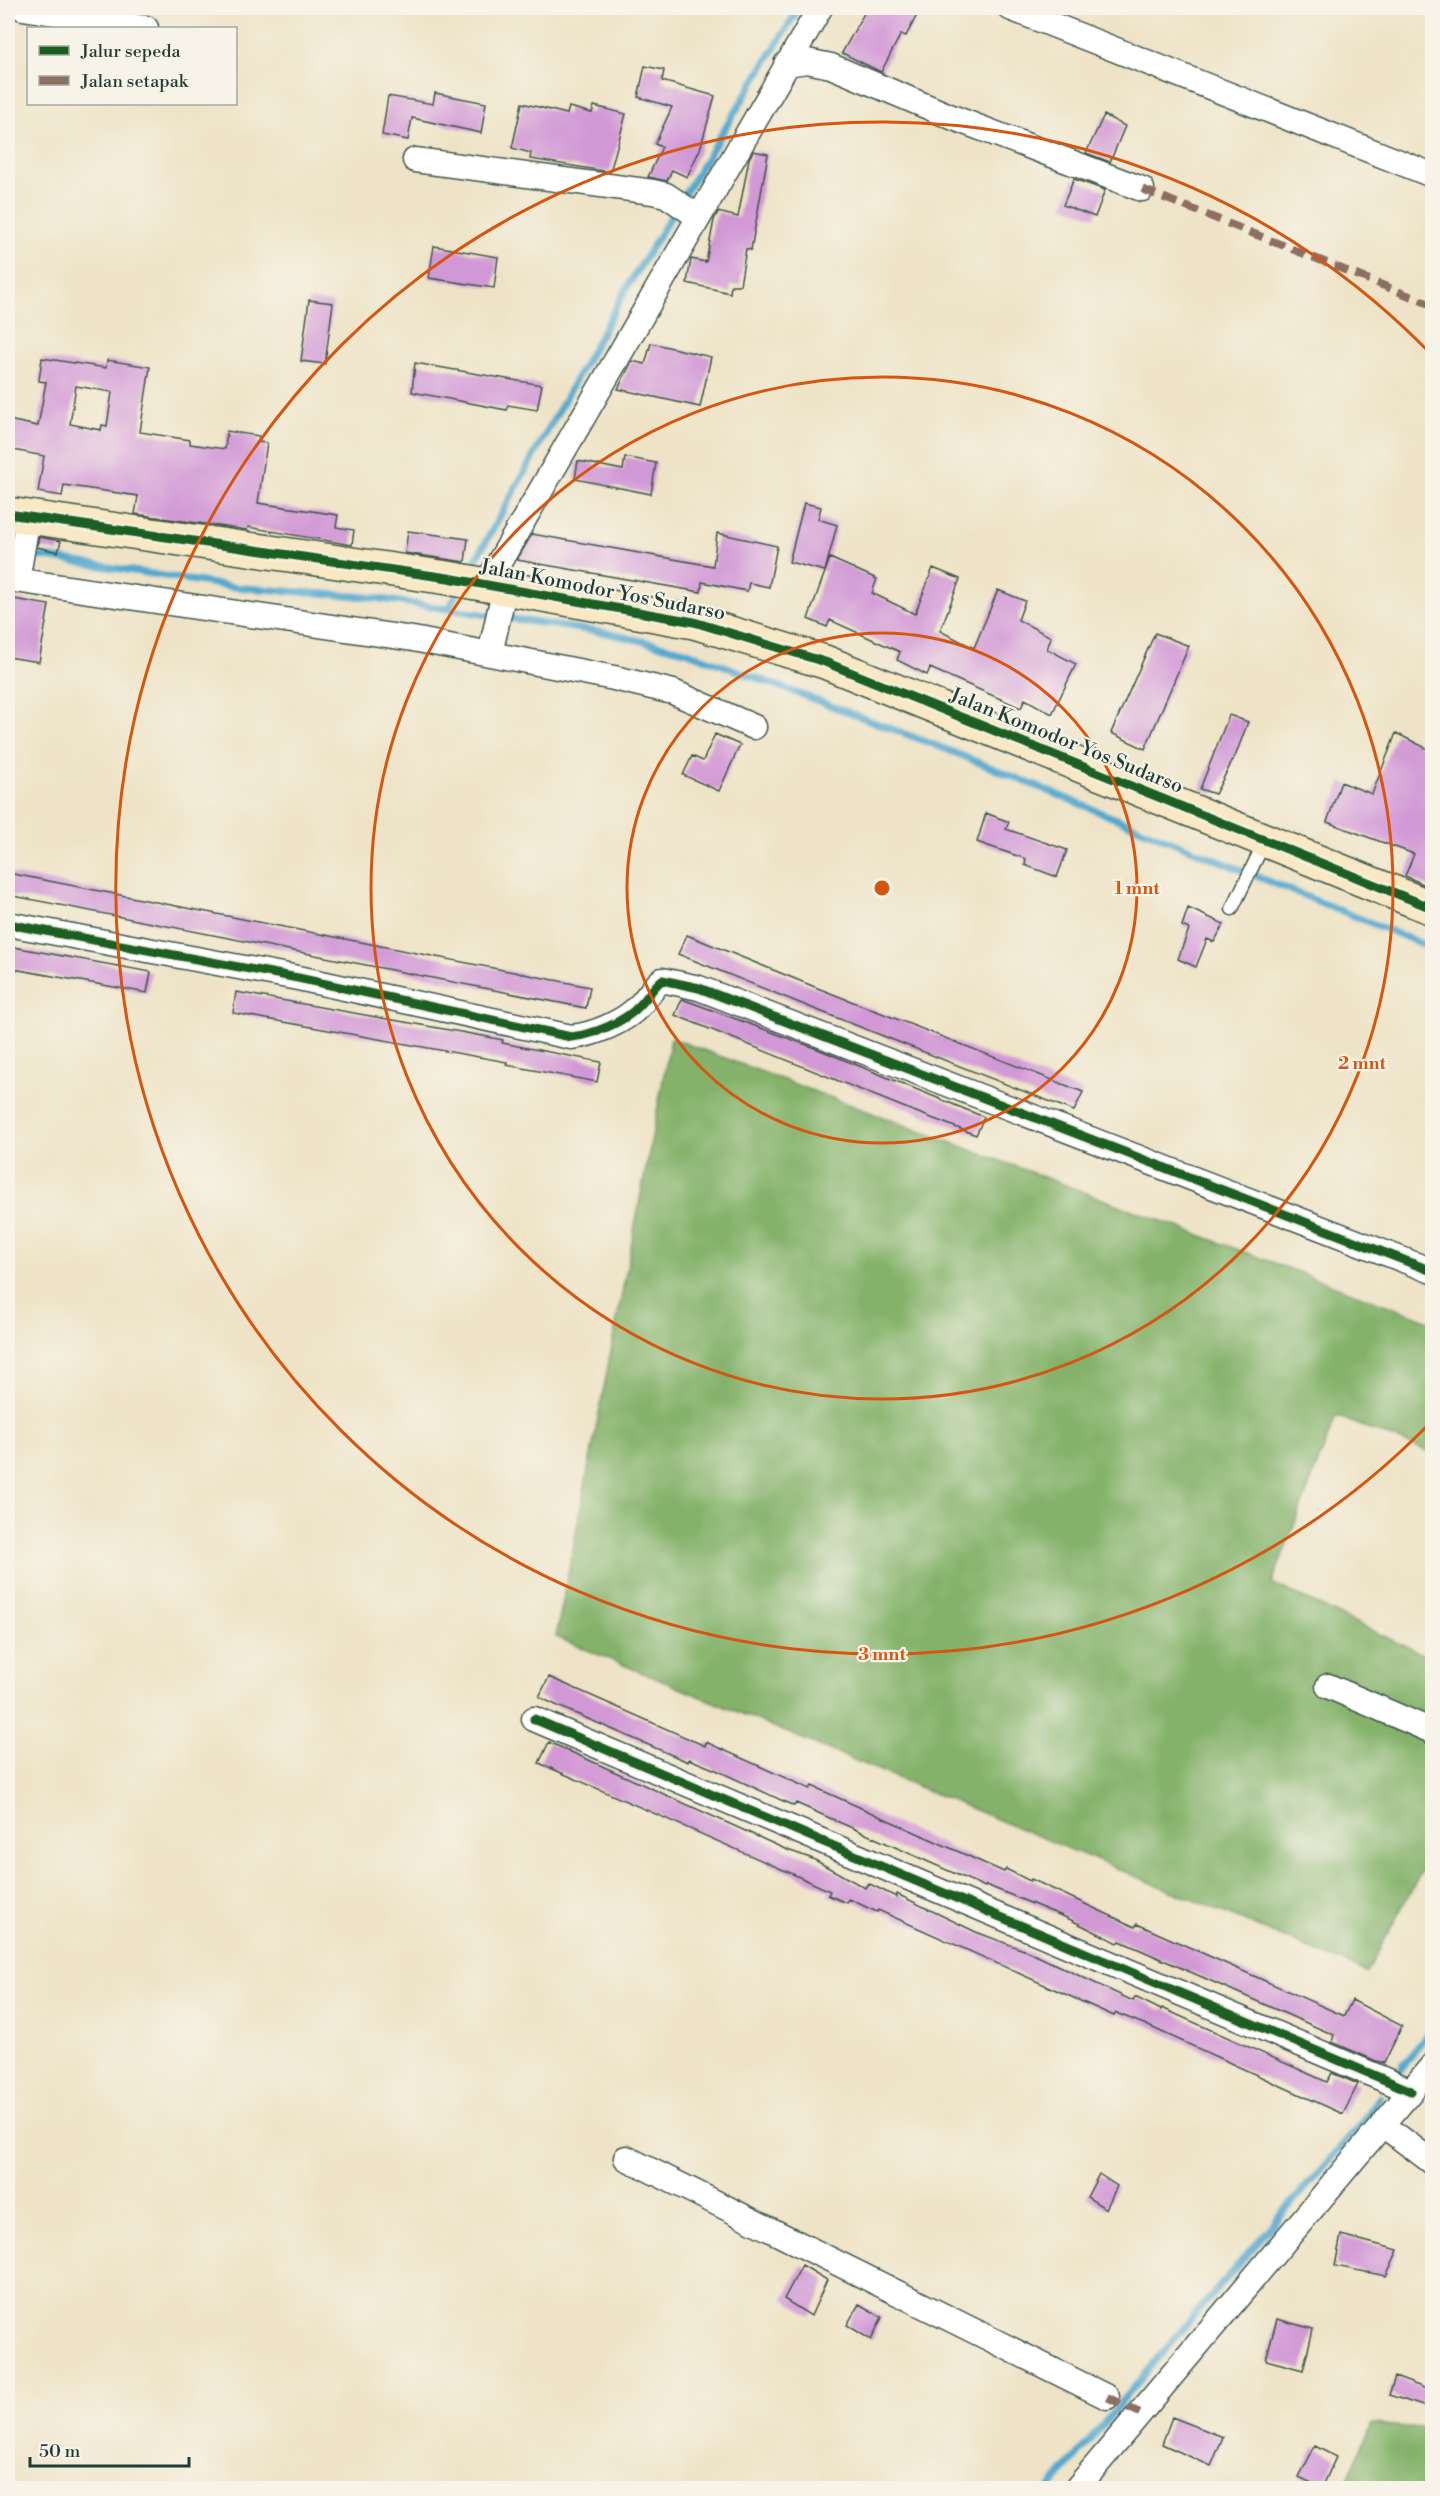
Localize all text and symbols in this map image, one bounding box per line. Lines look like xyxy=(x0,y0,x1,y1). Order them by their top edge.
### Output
legend xyxy=(27,27,237,105)
text: Jalur sepeda xyxy=(80,40,182,63)
text: Jalan setapak xyxy=(80,70,190,93)
street label: Jalan Komodor Yos Sudarso xyxy=(477,554,727,627)
street label: Jalan Komodor Yos Sudarso xyxy=(945,683,1187,800)
text: 1 mnt xyxy=(1114,877,1160,900)
centre of rings xyxy=(872,878,892,898)
text: 2 mnt xyxy=(1338,1052,1387,1075)
text: 3 mnt xyxy=(858,1643,906,1666)
scale bar xyxy=(30,2430,189,2468)
text: 50 m xyxy=(39,2440,81,2463)

